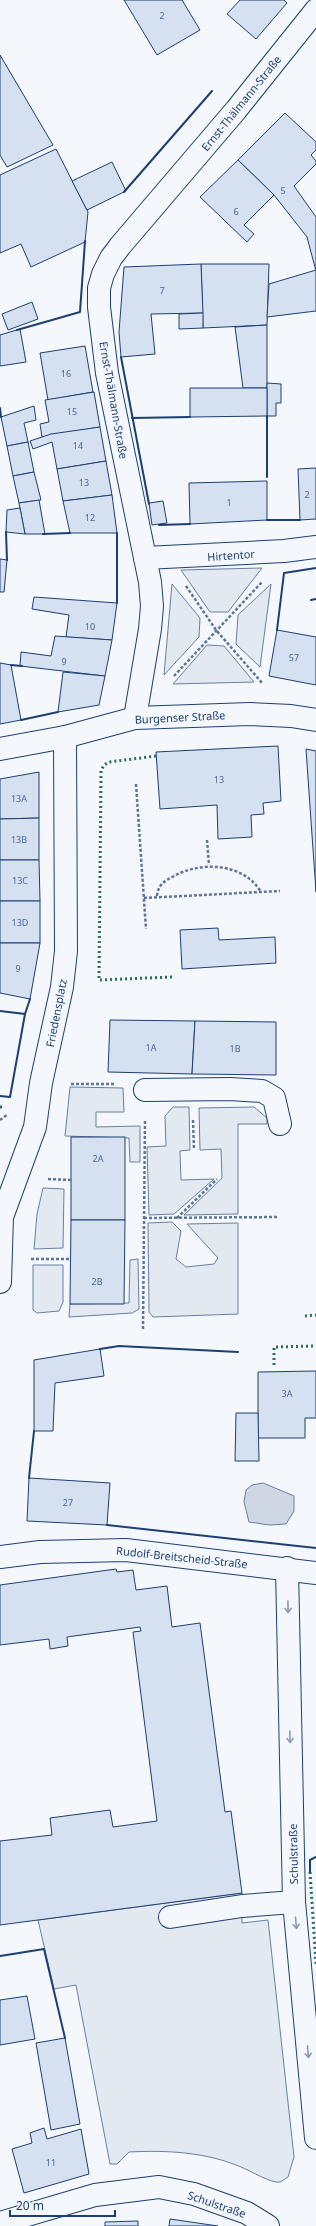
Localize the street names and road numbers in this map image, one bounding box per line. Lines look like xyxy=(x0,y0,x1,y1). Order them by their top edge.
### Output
street label: Ernst-Thälmann-Straße xyxy=(198,52,284,154)
street label: Ernst-Thälmann-Straße xyxy=(96,340,132,460)
street label: Hirtentor xyxy=(207,546,256,564)
street label: Burgenser Straße xyxy=(134,707,226,727)
street label: Friedensplatz xyxy=(42,978,70,1048)
street label: Rudolf-Breitscheid-Straße xyxy=(116,1543,248,1571)
street label: Schulstraße xyxy=(285,1824,301,1884)
street label: Schulstraße xyxy=(186,2187,248,2221)

